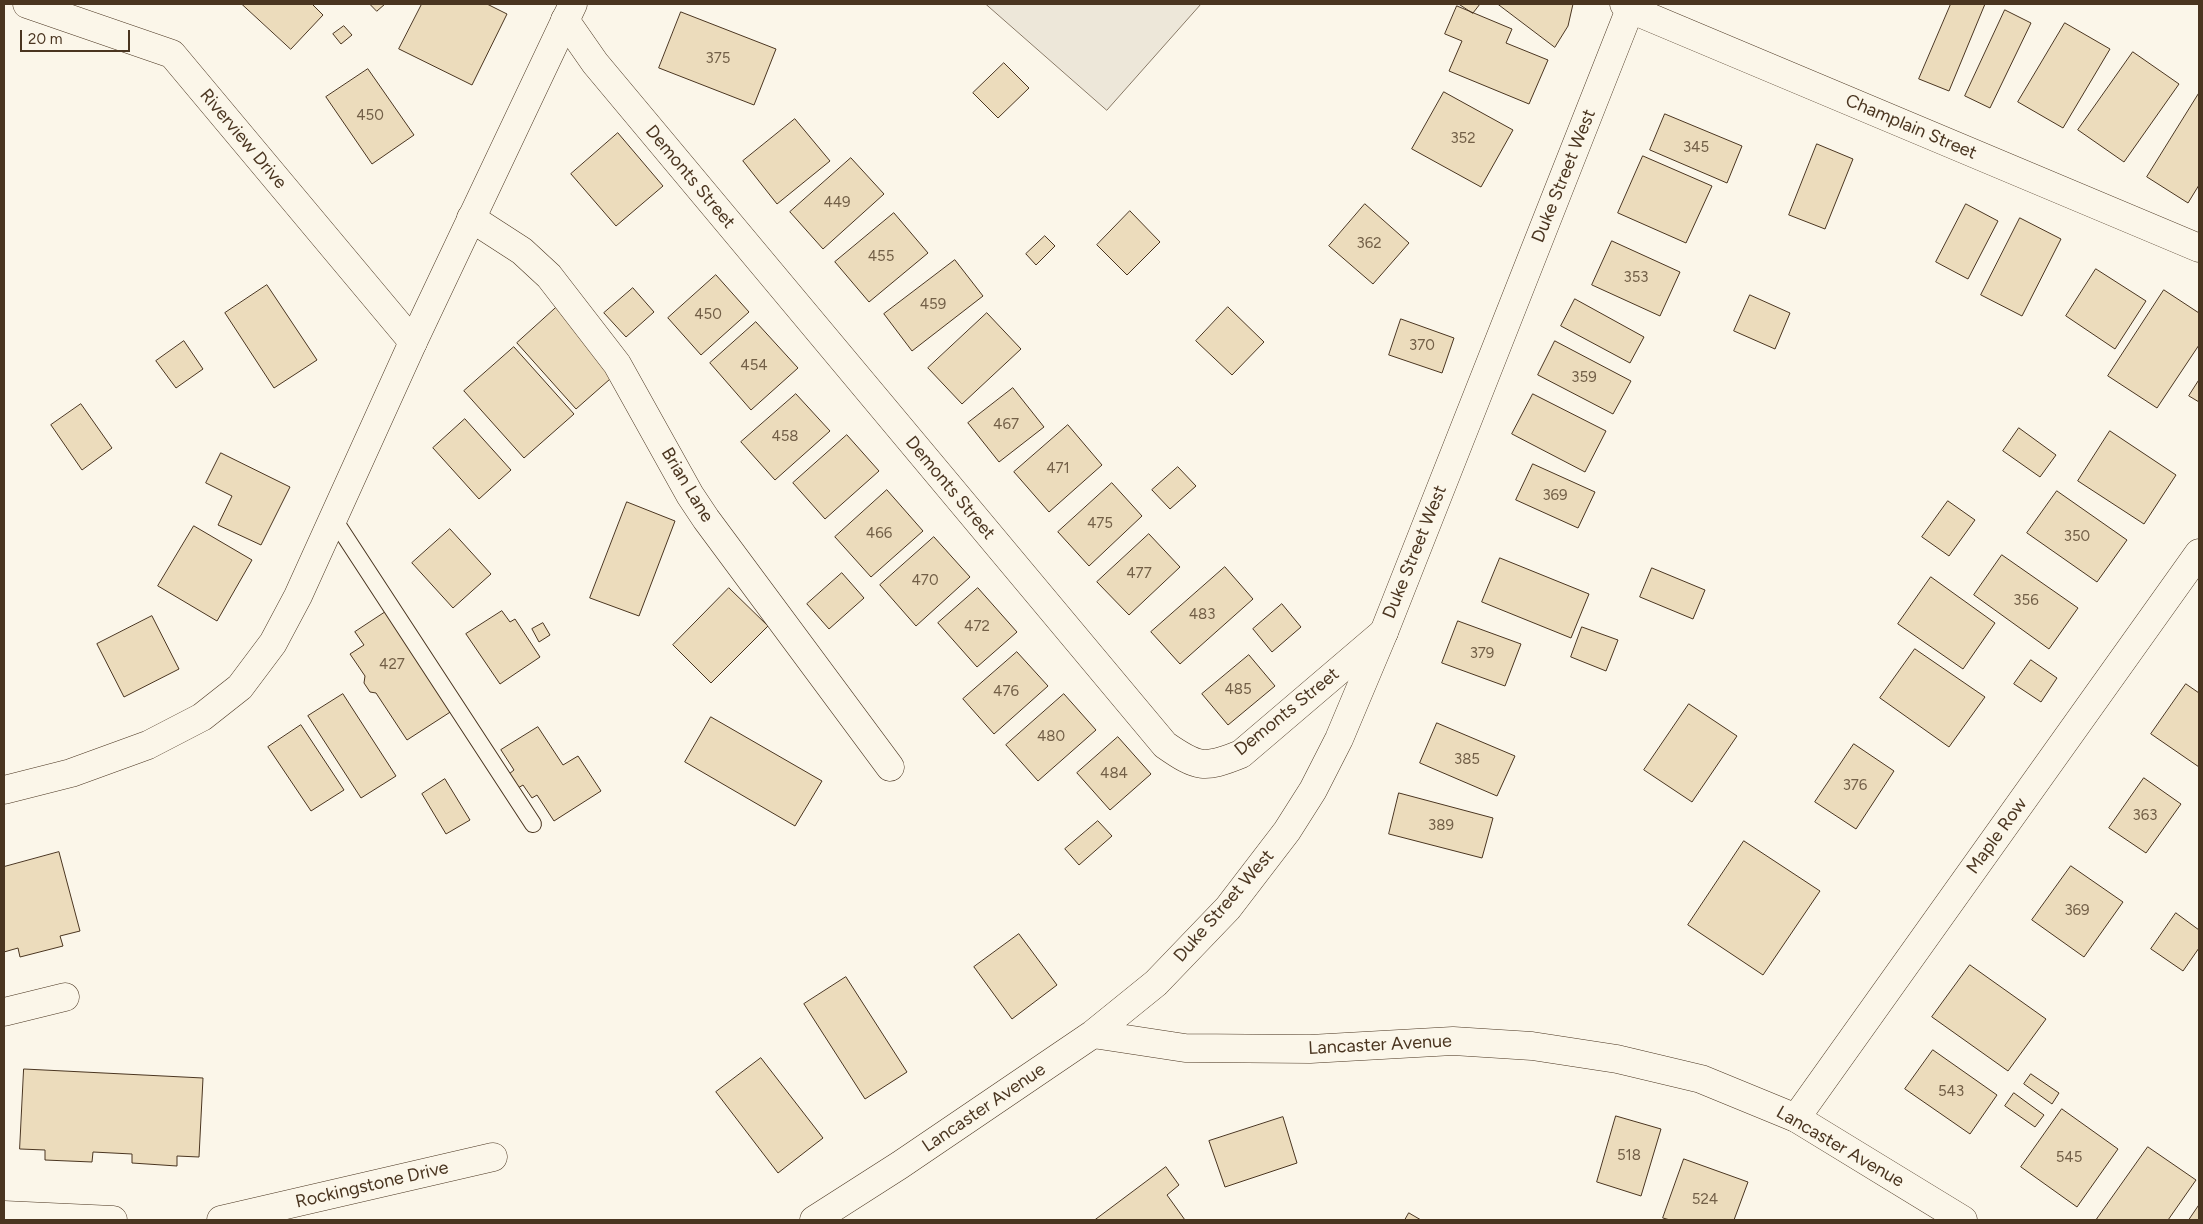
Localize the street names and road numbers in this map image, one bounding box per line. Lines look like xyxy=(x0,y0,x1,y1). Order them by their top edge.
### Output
street label: Riverview Drive xyxy=(195,85,291,193)
street label: Champlain Street xyxy=(1842,90,1980,164)
street label: Duke Street West xyxy=(1527,106,1601,246)
street label: Demonts Street xyxy=(641,121,739,233)
street label: Demonts Street xyxy=(901,432,999,544)
street label: Brian Lane xyxy=(656,444,718,526)
street label: Duke Street West xyxy=(1378,482,1452,622)
street label: Demonts Street xyxy=(1230,663,1344,761)
street label: Maple Row xyxy=(1962,794,2032,878)
street label: Duke Street West xyxy=(1169,845,1279,967)
street label: Lancaster Avenue xyxy=(1308,1030,1452,1060)
street label: Lancaster Avenue xyxy=(918,1059,1050,1157)
street label: Lancaster Avenue xyxy=(1772,1102,1908,1192)
street label: Rockingstone Drive xyxy=(293,1157,451,1213)

